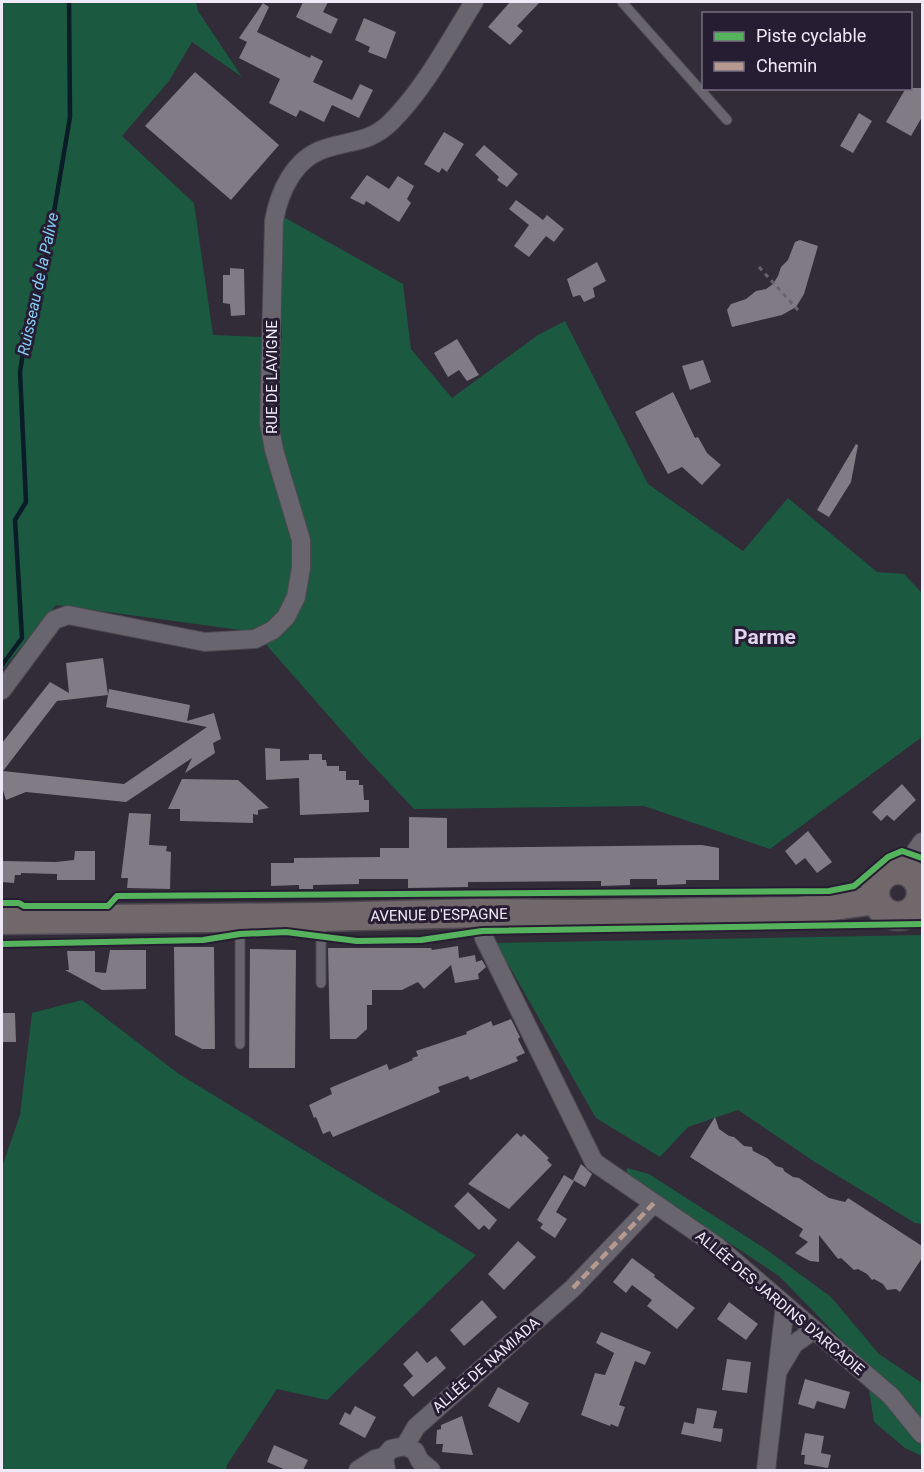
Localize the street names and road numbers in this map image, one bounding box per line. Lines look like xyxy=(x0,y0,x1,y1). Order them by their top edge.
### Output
street label: RUE DE LAVIGNE xyxy=(263,320,281,434)
street label: AVENUE D'ESPAGNE xyxy=(370,905,508,925)
street label: ALLÉE DES JARDINS D'ARCADIE xyxy=(692,1227,868,1379)
street label: ALLÉE DE NAMIADA xyxy=(429,1313,543,1416)

